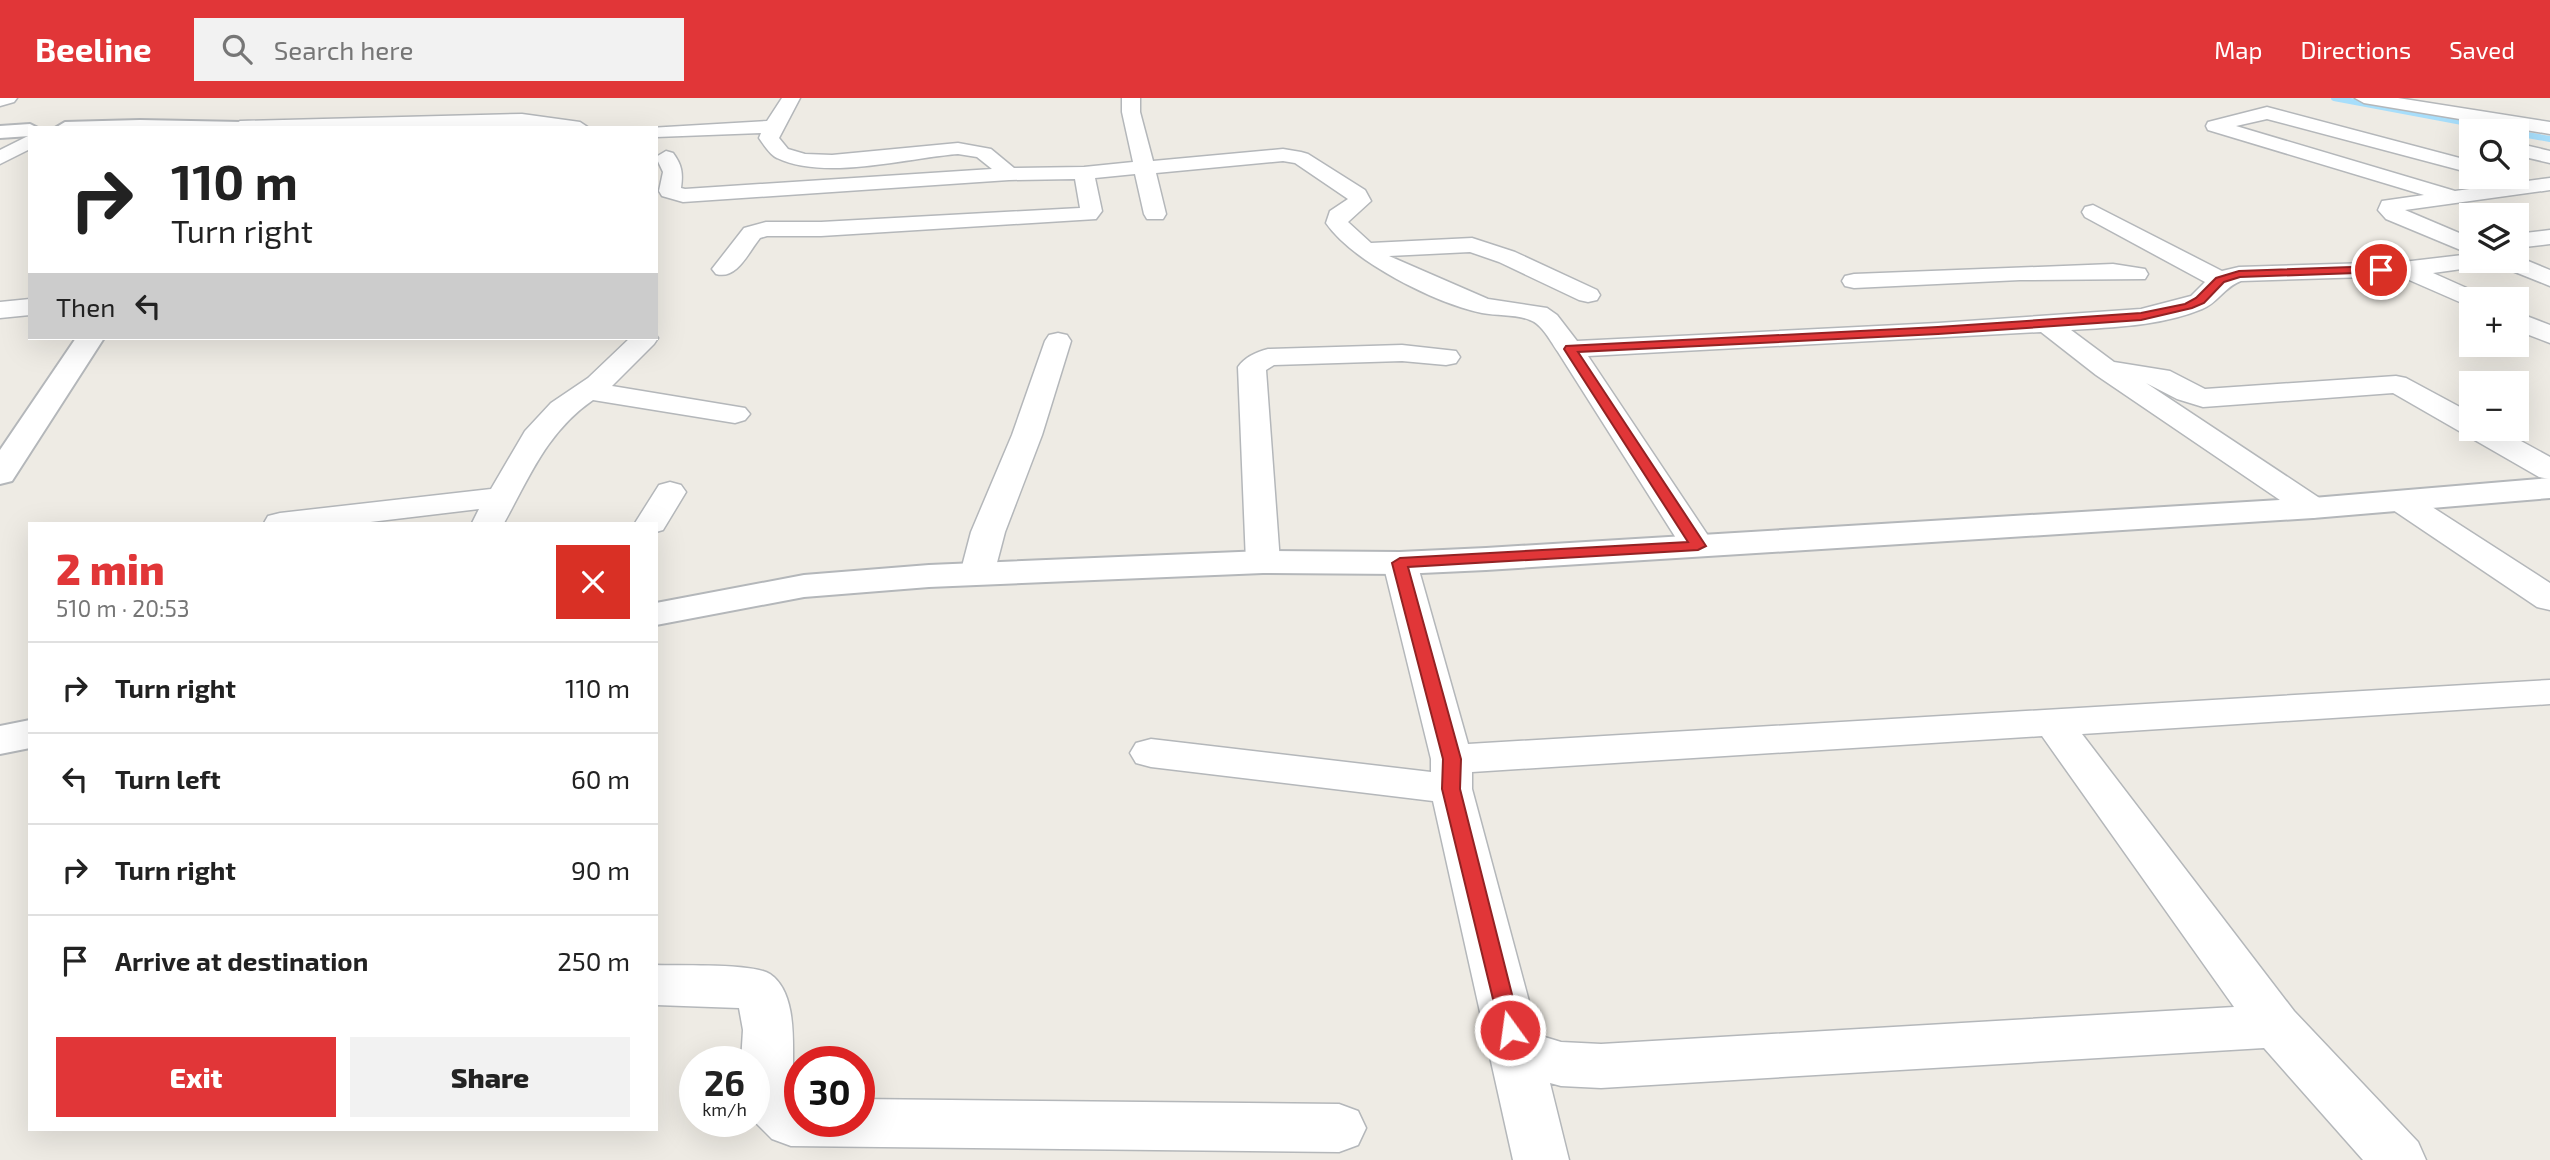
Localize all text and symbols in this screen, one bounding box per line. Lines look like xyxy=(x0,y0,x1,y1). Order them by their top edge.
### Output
search box xyxy=(194,18,684,81)
text: Beeline xyxy=(35,29,152,69)
icon: search xyxy=(218,30,256,68)
text: Search here xyxy=(274,34,413,65)
text: Map xyxy=(2214,35,2262,64)
text: Directions xyxy=(2300,35,2411,64)
text: Saved xyxy=(2449,35,2515,64)
map controls xyxy=(2459,119,2529,441)
button: search xyxy=(2459,119,2529,189)
text: 110 m xyxy=(171,151,298,210)
icon: right xyxy=(56,154,147,245)
button: layers xyxy=(2459,203,2529,273)
text: Turn right xyxy=(171,211,313,249)
pin xyxy=(2351,240,2411,300)
icon: arrive xyxy=(2362,251,2400,289)
icon: left xyxy=(129,287,167,325)
button: + xyxy=(2459,287,2529,357)
text: Then xyxy=(56,291,115,322)
button: − xyxy=(2459,371,2529,441)
text: 2 min xyxy=(56,543,165,593)
button: close xyxy=(556,545,630,619)
text: 510 m · 20:53 xyxy=(56,594,190,622)
icon: right xyxy=(56,669,94,707)
text: Turn right xyxy=(115,672,236,703)
text: 110 m xyxy=(565,672,630,703)
icon: left xyxy=(56,760,94,798)
text: Turn left xyxy=(115,763,221,794)
text: 60 m xyxy=(571,763,630,794)
icon: right xyxy=(56,851,94,889)
text: Turn right xyxy=(115,854,236,885)
text: 90 m xyxy=(571,854,630,885)
icon: arrive xyxy=(56,942,94,980)
text: Arrive at destination xyxy=(115,945,368,976)
text: 250 m xyxy=(557,945,630,976)
position arrow xyxy=(1473,993,1547,1067)
button: Exit xyxy=(56,1037,336,1117)
button: Share xyxy=(350,1037,630,1117)
speed limit sign: 30 xyxy=(784,1046,875,1137)
text: 26 xyxy=(704,1061,745,1103)
text: km/h xyxy=(702,1098,747,1120)

